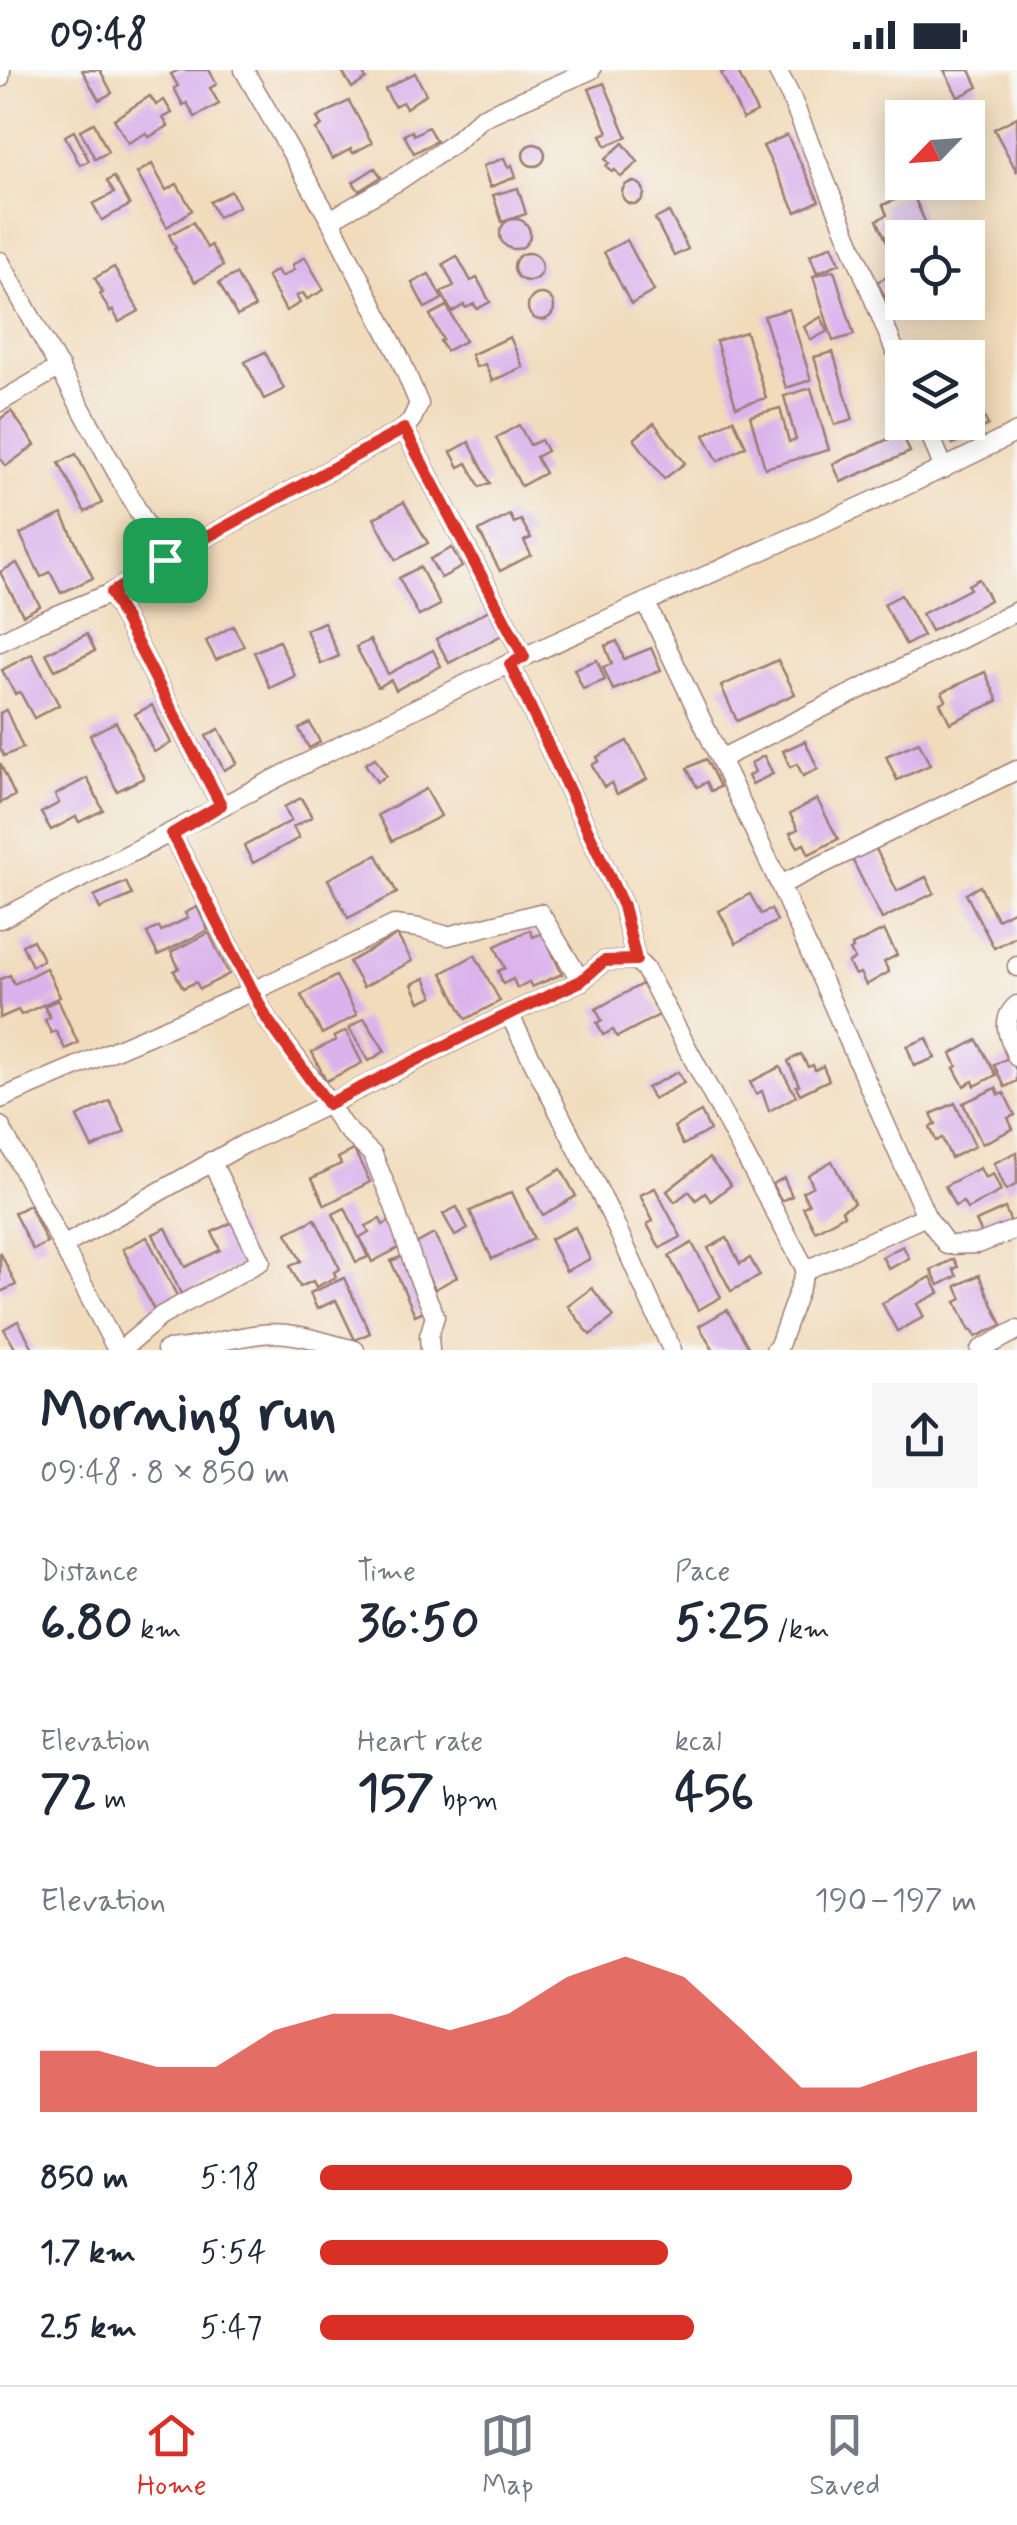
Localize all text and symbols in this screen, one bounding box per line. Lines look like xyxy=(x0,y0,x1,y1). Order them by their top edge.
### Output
text: 09:48 xyxy=(50,11,147,60)
north arrow xyxy=(885,100,985,200)
map controls xyxy=(885,100,985,440)
button: locate xyxy=(885,220,985,320)
button: layers xyxy=(885,340,985,440)
pin xyxy=(123,518,208,603)
icon: arrive xyxy=(138,533,193,588)
text: Morning run xyxy=(40,1378,337,1450)
button: share xyxy=(872,1383,977,1488)
text: 09:48 · 8 × 850 m xyxy=(40,1452,290,1494)
text: Distance xyxy=(40,1554,138,1591)
text: Time xyxy=(357,1554,416,1591)
text: Pace xyxy=(675,1554,730,1591)
text: 6.80 xyxy=(40,1591,133,1657)
text: 36:50 xyxy=(357,1591,480,1657)
text: 5:25 xyxy=(675,1591,769,1657)
text: km xyxy=(133,1612,181,1649)
text: /km xyxy=(769,1612,830,1649)
text: Elevation xyxy=(40,1724,150,1761)
text: Heart rate xyxy=(357,1724,483,1761)
text: kcal xyxy=(675,1724,722,1761)
text: 72 xyxy=(40,1761,97,1827)
text: 157 xyxy=(357,1761,434,1827)
text: 456 xyxy=(675,1761,754,1827)
text: m xyxy=(97,1782,127,1819)
text: bpm xyxy=(434,1782,498,1819)
text: Elevation xyxy=(40,1880,166,1922)
text: 190–197 m xyxy=(814,1880,977,1922)
text: 850 m xyxy=(40,2157,128,2199)
text: 5:18 xyxy=(200,2157,260,2199)
text: 1.7 km xyxy=(40,2232,136,2274)
text: 5:54 xyxy=(200,2232,266,2274)
text: 2.5 km xyxy=(40,2307,137,2349)
text: 5:47 xyxy=(200,2307,262,2349)
tab: Home xyxy=(137,2408,207,2505)
tab: Map xyxy=(480,2408,535,2505)
tab: Saved xyxy=(809,2408,880,2505)

